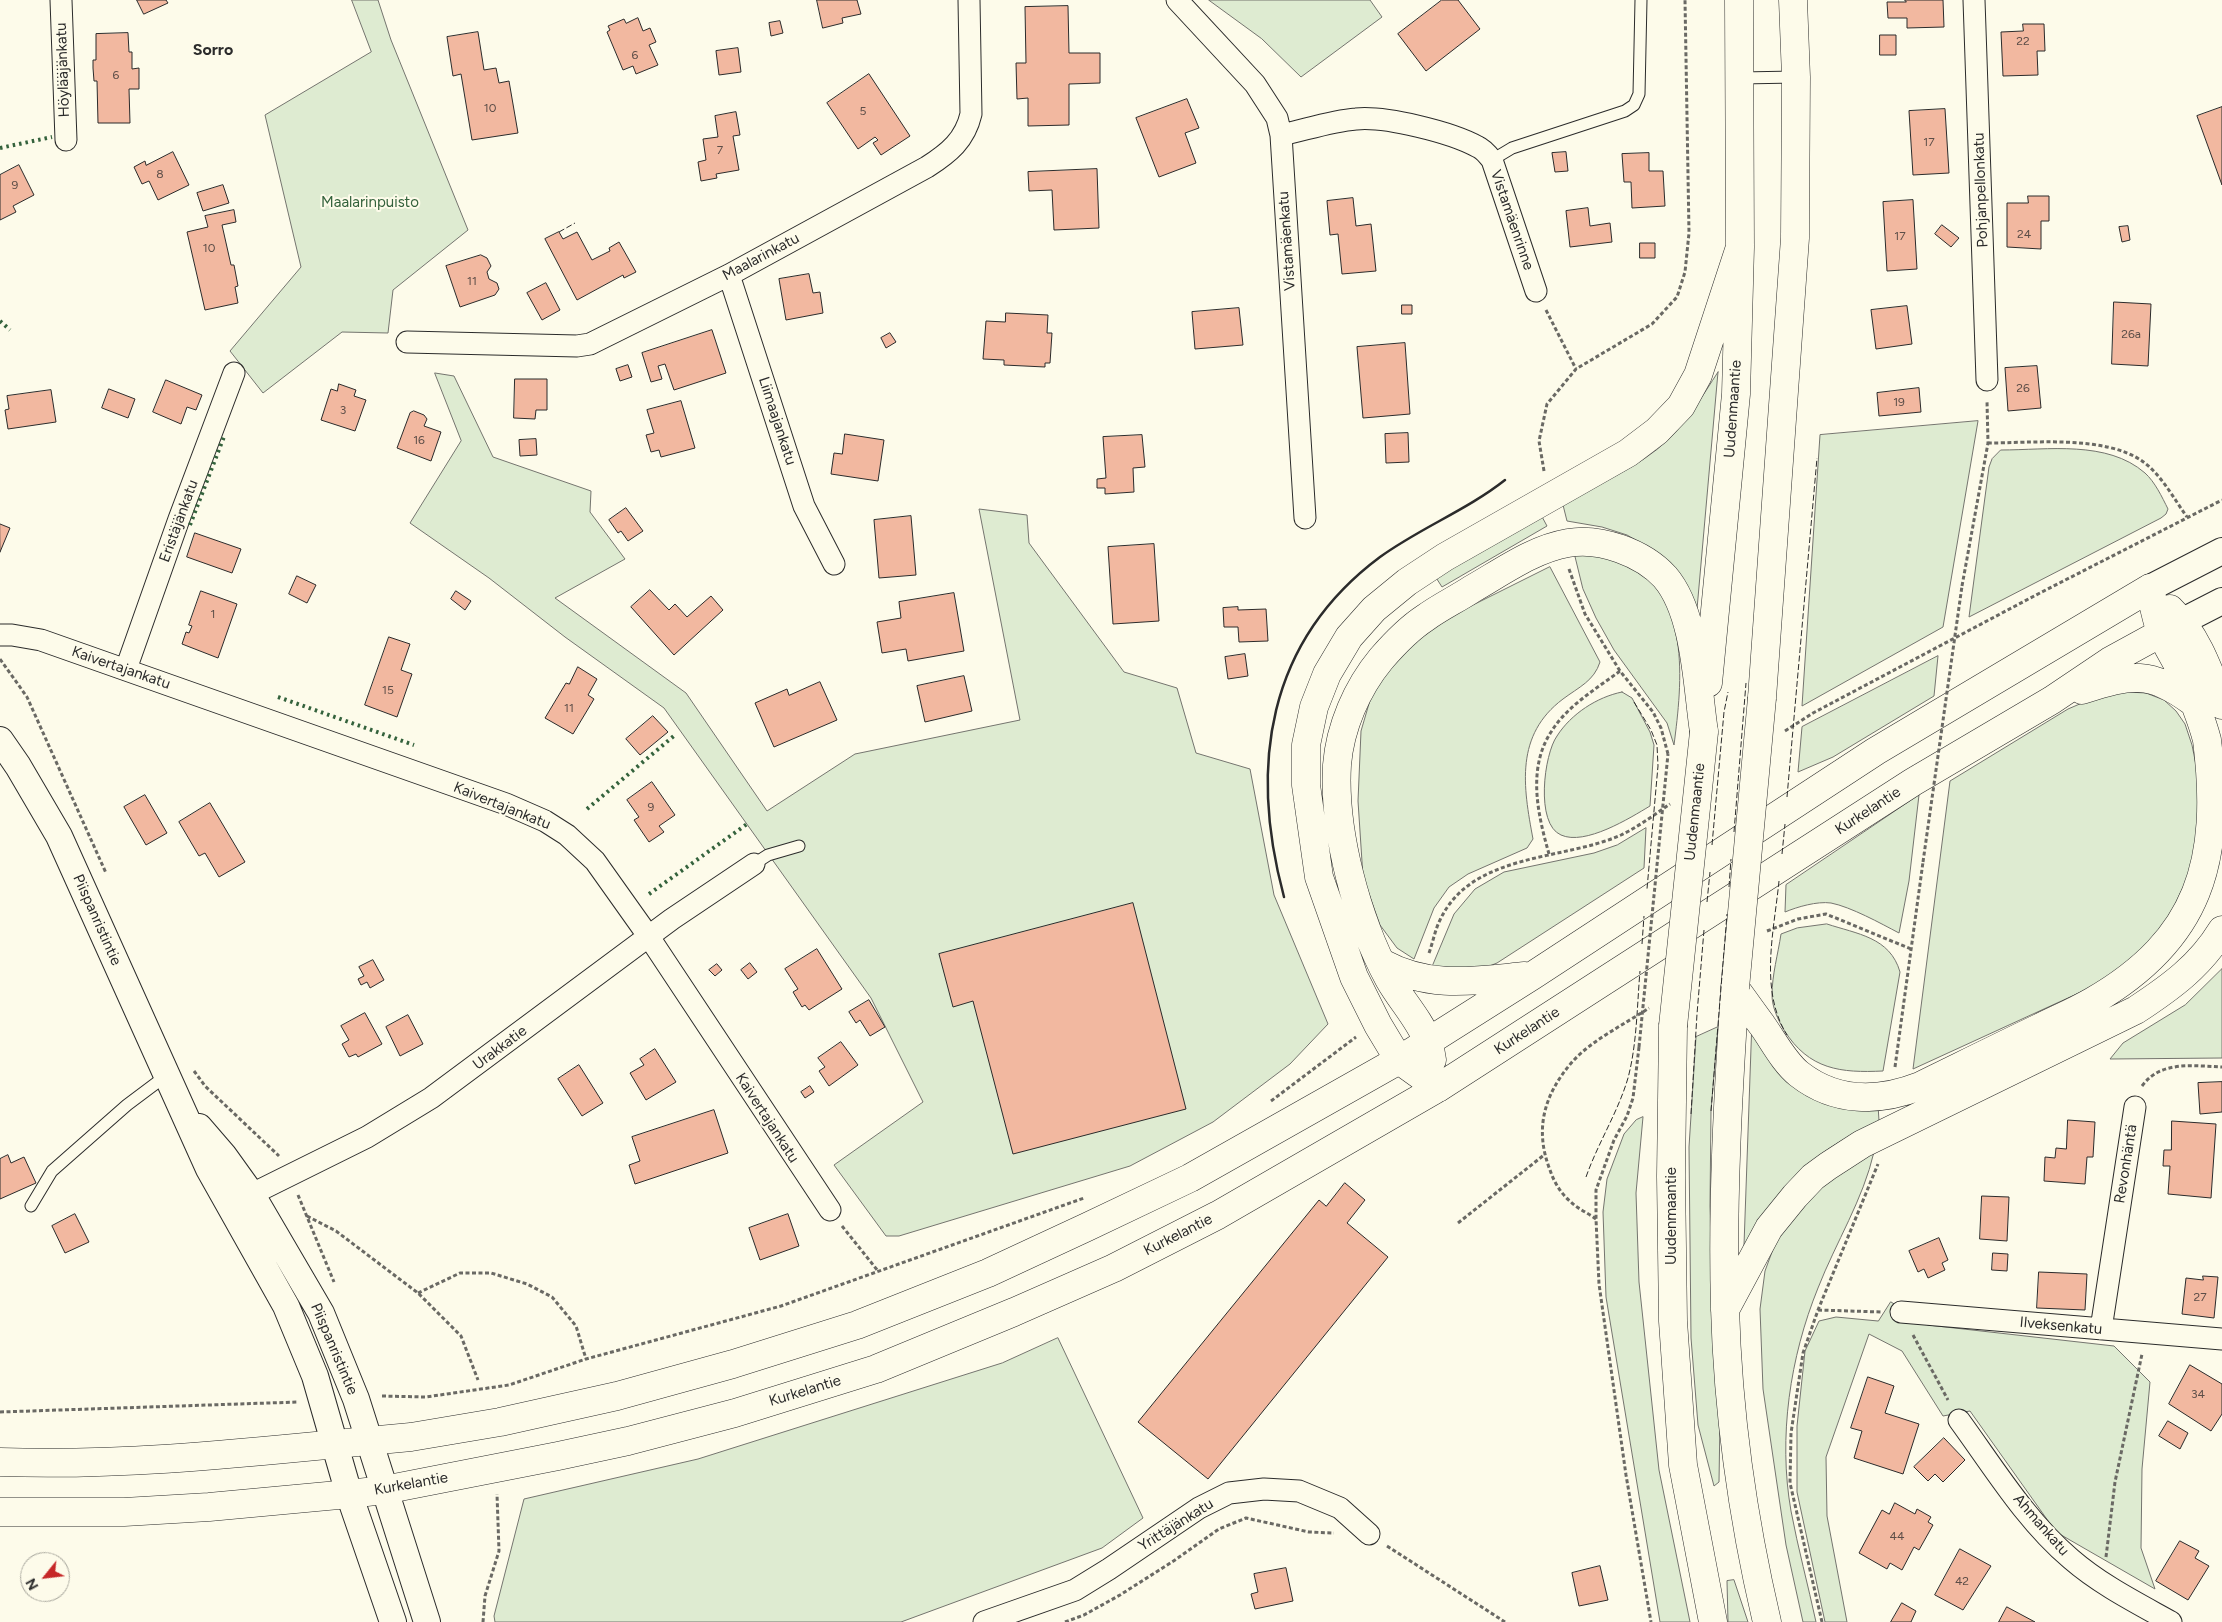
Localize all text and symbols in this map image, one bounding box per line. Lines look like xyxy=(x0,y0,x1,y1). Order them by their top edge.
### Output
street label: Höylääjänkatu xyxy=(52,22,74,118)
house number: 22 xyxy=(2016,34,2030,48)
district label: Sorro xyxy=(193,40,233,60)
house number: 6 xyxy=(632,48,638,62)
house number: 6 xyxy=(113,68,119,82)
house number: 10 xyxy=(484,101,496,115)
house number: 5 xyxy=(860,104,866,118)
street label: Pohjanpellonkatu xyxy=(1970,132,1992,248)
house number: 17 xyxy=(1923,135,1935,149)
house number: 7 xyxy=(717,143,723,157)
house number: 8 xyxy=(156,167,164,181)
street label: Vistamäenrinne xyxy=(1486,168,1538,272)
house number: 9 xyxy=(12,178,18,192)
street label: Vistamäenkatu xyxy=(1275,191,1299,291)
park label: Maalarinpuisto xyxy=(321,194,419,212)
house number: 24 xyxy=(2017,227,2031,241)
street label: Maalarinkatu xyxy=(719,229,803,285)
house number: 17 xyxy=(1894,229,1906,243)
house number: 10 xyxy=(203,241,215,255)
house number: 11 xyxy=(467,274,477,288)
house number: 26a xyxy=(2121,327,2141,341)
street label: Uudenmaantie xyxy=(1721,359,1745,459)
street label: Liimaajankatu xyxy=(754,375,800,467)
house number: 26 xyxy=(2016,381,2030,395)
house number: 19 xyxy=(1893,395,1905,409)
house number: 3 xyxy=(340,403,346,417)
house number: 16 xyxy=(413,433,425,447)
street label: Eristäjänkatu xyxy=(156,477,202,565)
house number: 1 xyxy=(211,607,215,621)
street label: Kaivertajankatu xyxy=(69,643,173,693)
house number: 15 xyxy=(382,683,394,697)
house number: 11 xyxy=(564,701,574,715)
street label: Uudenmaantie xyxy=(1681,762,1709,862)
street label: Kaivertajankatu xyxy=(451,778,553,834)
street label: Kurkelantie xyxy=(1832,783,1904,839)
house number: 9 xyxy=(648,800,654,814)
street label: Piispanristintie xyxy=(69,872,125,968)
street label: Kurkelantie xyxy=(1491,1003,1563,1059)
street label: Urakkatie xyxy=(470,1022,530,1074)
street label: Kaivertajankatu xyxy=(731,1070,803,1166)
street label: Revonhäntä xyxy=(2111,1123,2141,1205)
street label: Uudenmaantie xyxy=(1663,1167,1681,1265)
street label: Kurkelantie xyxy=(1141,1210,1215,1260)
house number: 27 xyxy=(2193,1290,2207,1304)
street label: Piispanristintie xyxy=(307,1300,361,1398)
street label: Ilveksenkatu xyxy=(2019,1313,2103,1339)
street label: Kurkelantie xyxy=(767,1371,843,1411)
house number: 34 xyxy=(2191,1387,2205,1401)
street label: Kurkelantie xyxy=(373,1469,449,1499)
street label: Ahmankatu xyxy=(2009,1490,2073,1560)
street label: Yrittäjänkatu xyxy=(1135,1495,1217,1555)
house number: 44 xyxy=(1890,1529,1904,1543)
north arrow xyxy=(20,1552,70,1602)
house number: 42 xyxy=(1955,1574,1969,1588)
text: N xyxy=(22,1575,42,1593)

